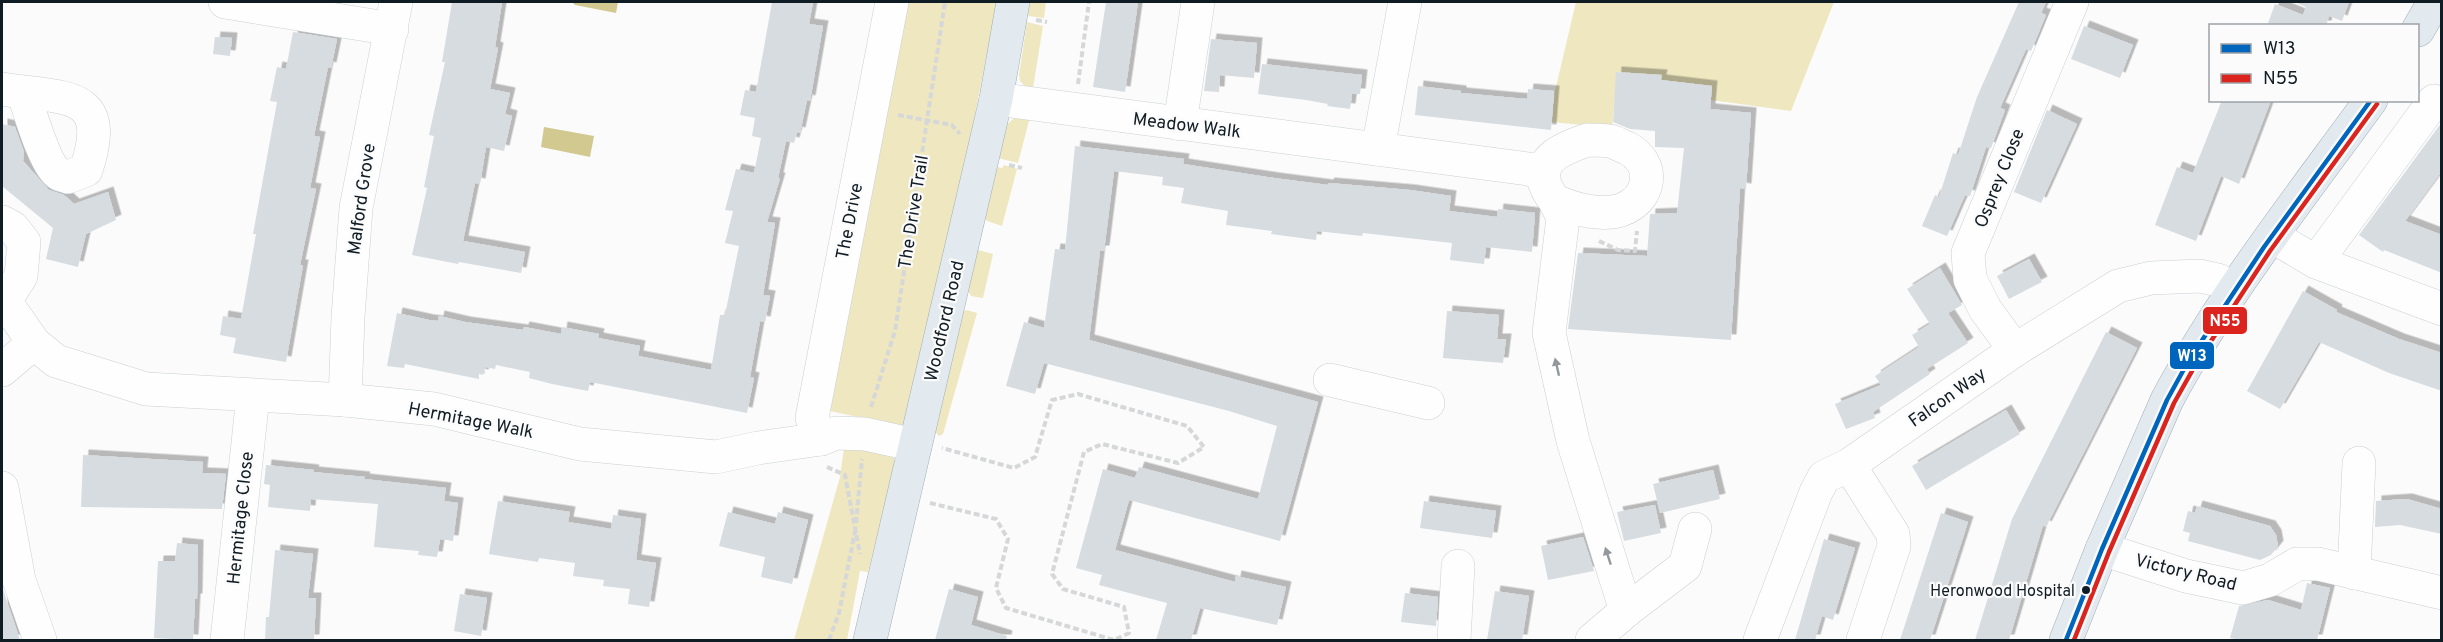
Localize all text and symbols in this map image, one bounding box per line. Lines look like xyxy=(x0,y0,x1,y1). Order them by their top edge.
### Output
legend xyxy=(2209,24,2419,102)
text: W13 xyxy=(2263,38,2296,61)
text: N55 xyxy=(2263,68,2298,91)
street label: Meadow Walk xyxy=(1131,108,1242,145)
street label: Osprey Close xyxy=(1970,126,2031,232)
street label: Malford Grove xyxy=(343,142,382,256)
street label: The Drive Trail xyxy=(894,153,935,271)
street label: The Drive xyxy=(832,181,869,262)
street label: Woodford Road xyxy=(920,259,971,384)
line badge: N55 xyxy=(2202,306,2248,335)
text: N55 xyxy=(2209,312,2241,332)
line badge: W13 xyxy=(2169,341,2215,370)
text: W13 xyxy=(2177,347,2207,367)
one-way arrow xyxy=(1551,358,1561,377)
street label: Falcon Way xyxy=(1905,363,1991,433)
street label: Hermitage Walk xyxy=(406,398,536,445)
street label: Hermitage Close xyxy=(223,450,260,586)
one-way arrow xyxy=(1602,547,1612,565)
street label: Victory Road xyxy=(2132,550,2239,597)
place label: Heronwood Hospital xyxy=(1930,582,2075,602)
marker: Heronwood Hospital xyxy=(2080,584,2092,596)

